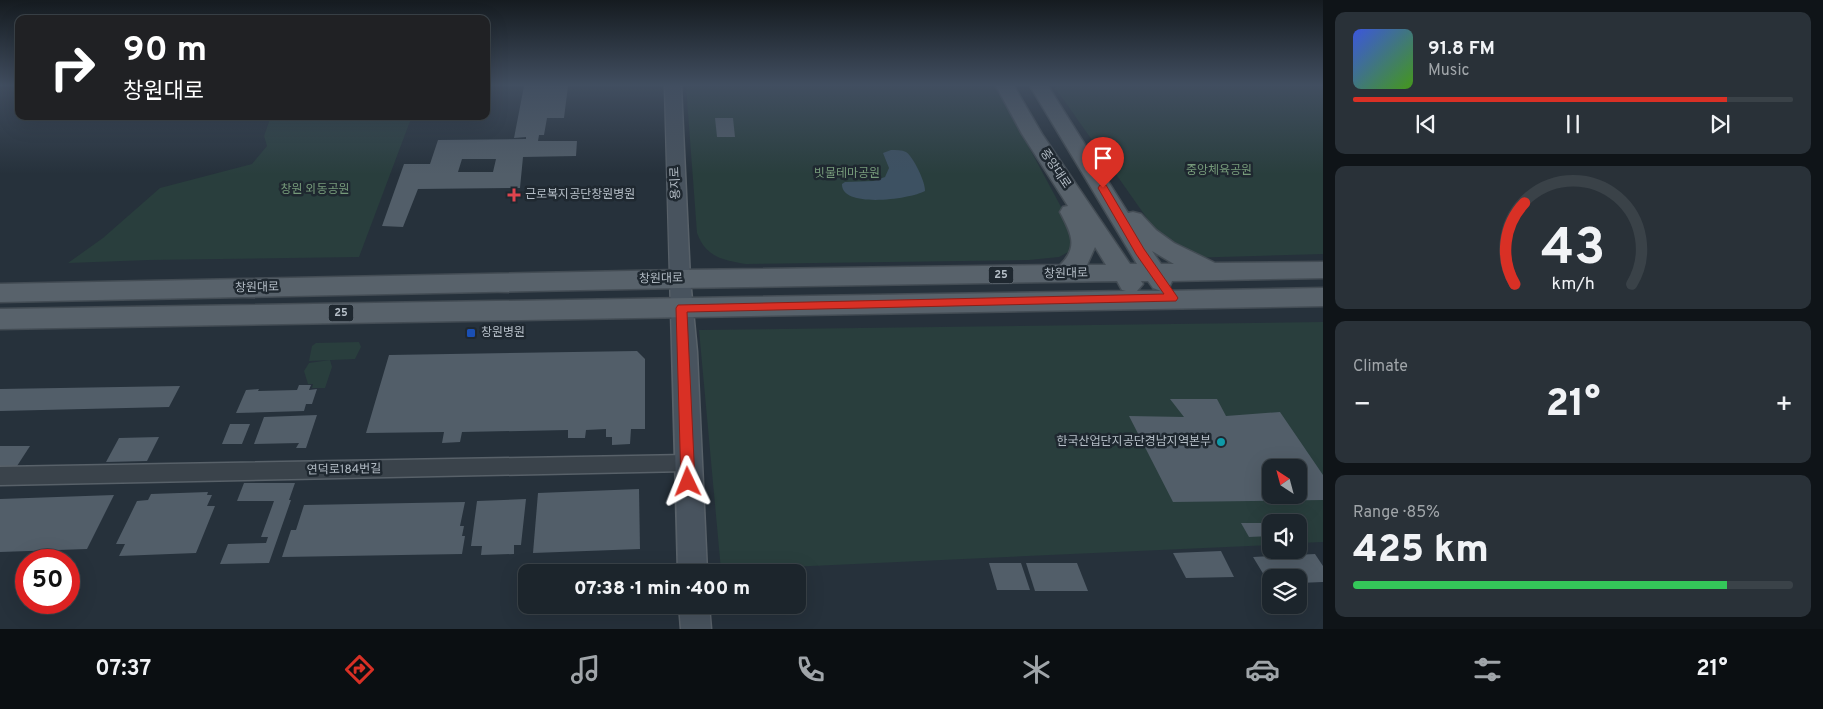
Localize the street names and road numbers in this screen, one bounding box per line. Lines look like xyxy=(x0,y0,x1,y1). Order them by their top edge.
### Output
street label: 중앙대로 xyxy=(1036,146,1074,192)
street label: 용지로 xyxy=(667,166,685,200)
road number: 25 xyxy=(988,266,1014,284)
street label: 창원대로 xyxy=(1044,266,1088,282)
street label: 창원대로 xyxy=(639,271,683,287)
street label: 창원대로 xyxy=(235,280,279,296)
road number: 25 xyxy=(328,304,354,322)
street label: 연덕로184번길 xyxy=(307,461,381,479)

